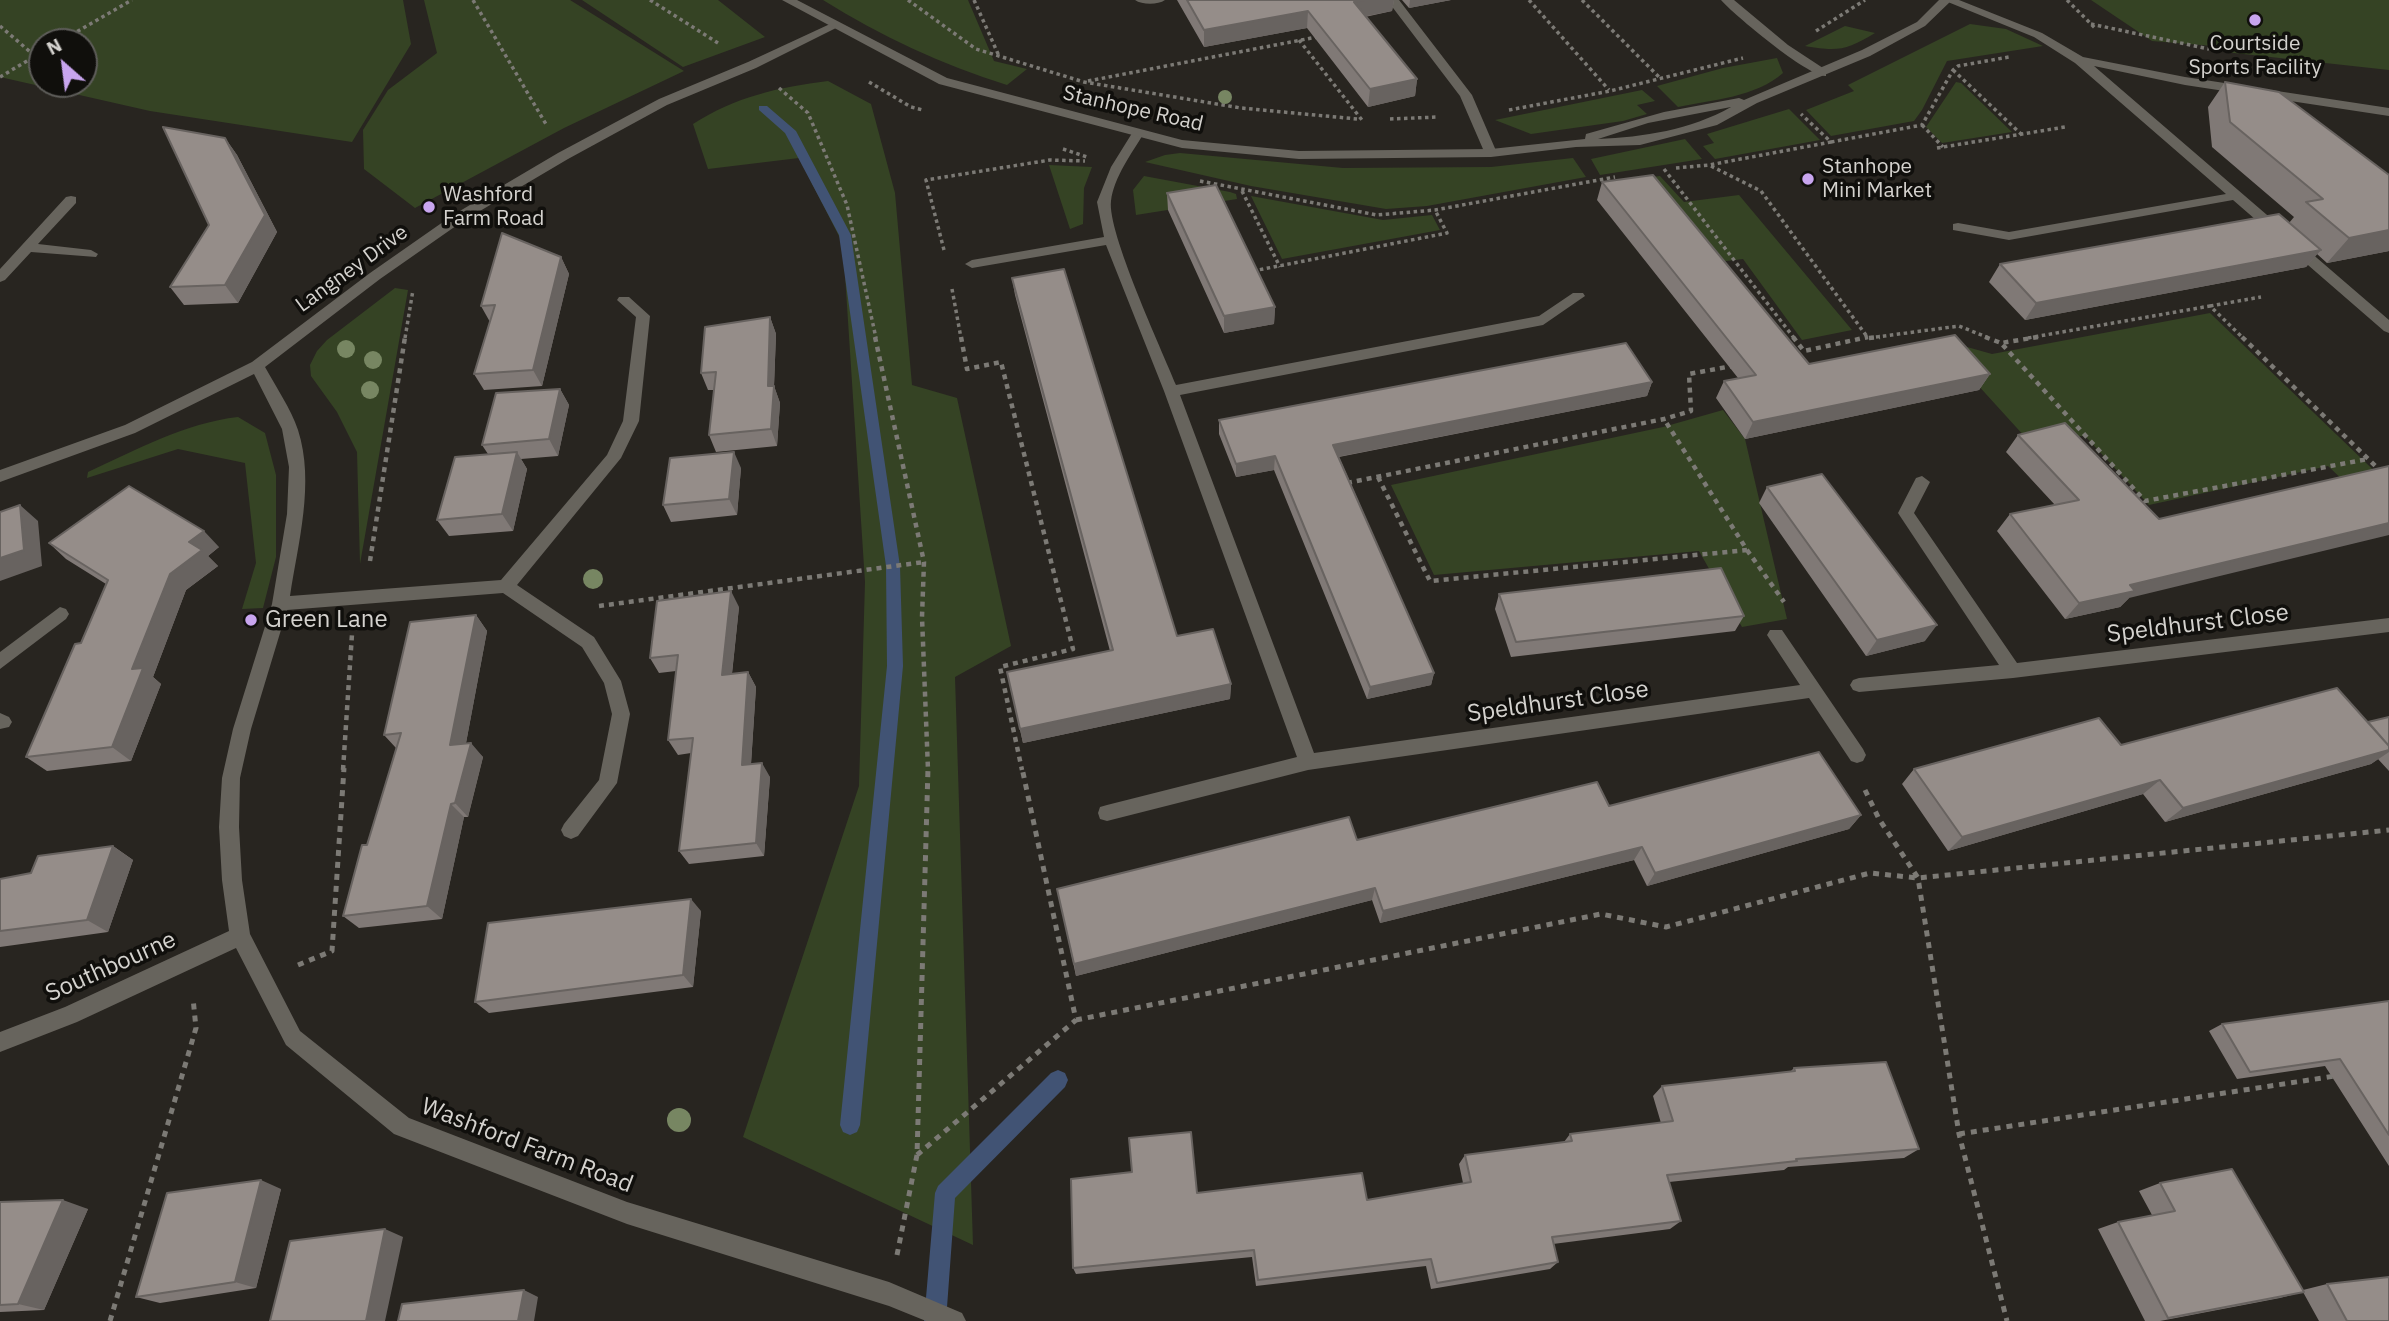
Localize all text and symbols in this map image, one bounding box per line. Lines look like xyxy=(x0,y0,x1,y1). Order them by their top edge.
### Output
marker: Courtside Sports Facility xyxy=(2247,12,2263,28)
north arrow xyxy=(28,28,98,98)
place label: Courtside Sports Facility xyxy=(2188,31,2322,81)
text: N xyxy=(42,32,66,60)
street label: Stanhope Road xyxy=(1060,81,1206,137)
place label: Stanhope Mini Market xyxy=(1822,154,1932,204)
marker: Stanhope Mini Market xyxy=(1800,171,1816,187)
place label: Washford Farm Road xyxy=(443,182,544,232)
marker: Washford Farm Road xyxy=(421,199,437,215)
street label: Langney Drive xyxy=(291,220,413,318)
street label: Speldhurst Close xyxy=(2105,599,2291,649)
place label: Green Lane xyxy=(265,606,388,634)
marker: Green Lane xyxy=(243,612,259,628)
street label: Speldhurst Close xyxy=(1465,675,1651,729)
street label: Southbourne xyxy=(41,925,181,1009)
street label: Washford Farm Road xyxy=(417,1092,637,1200)

